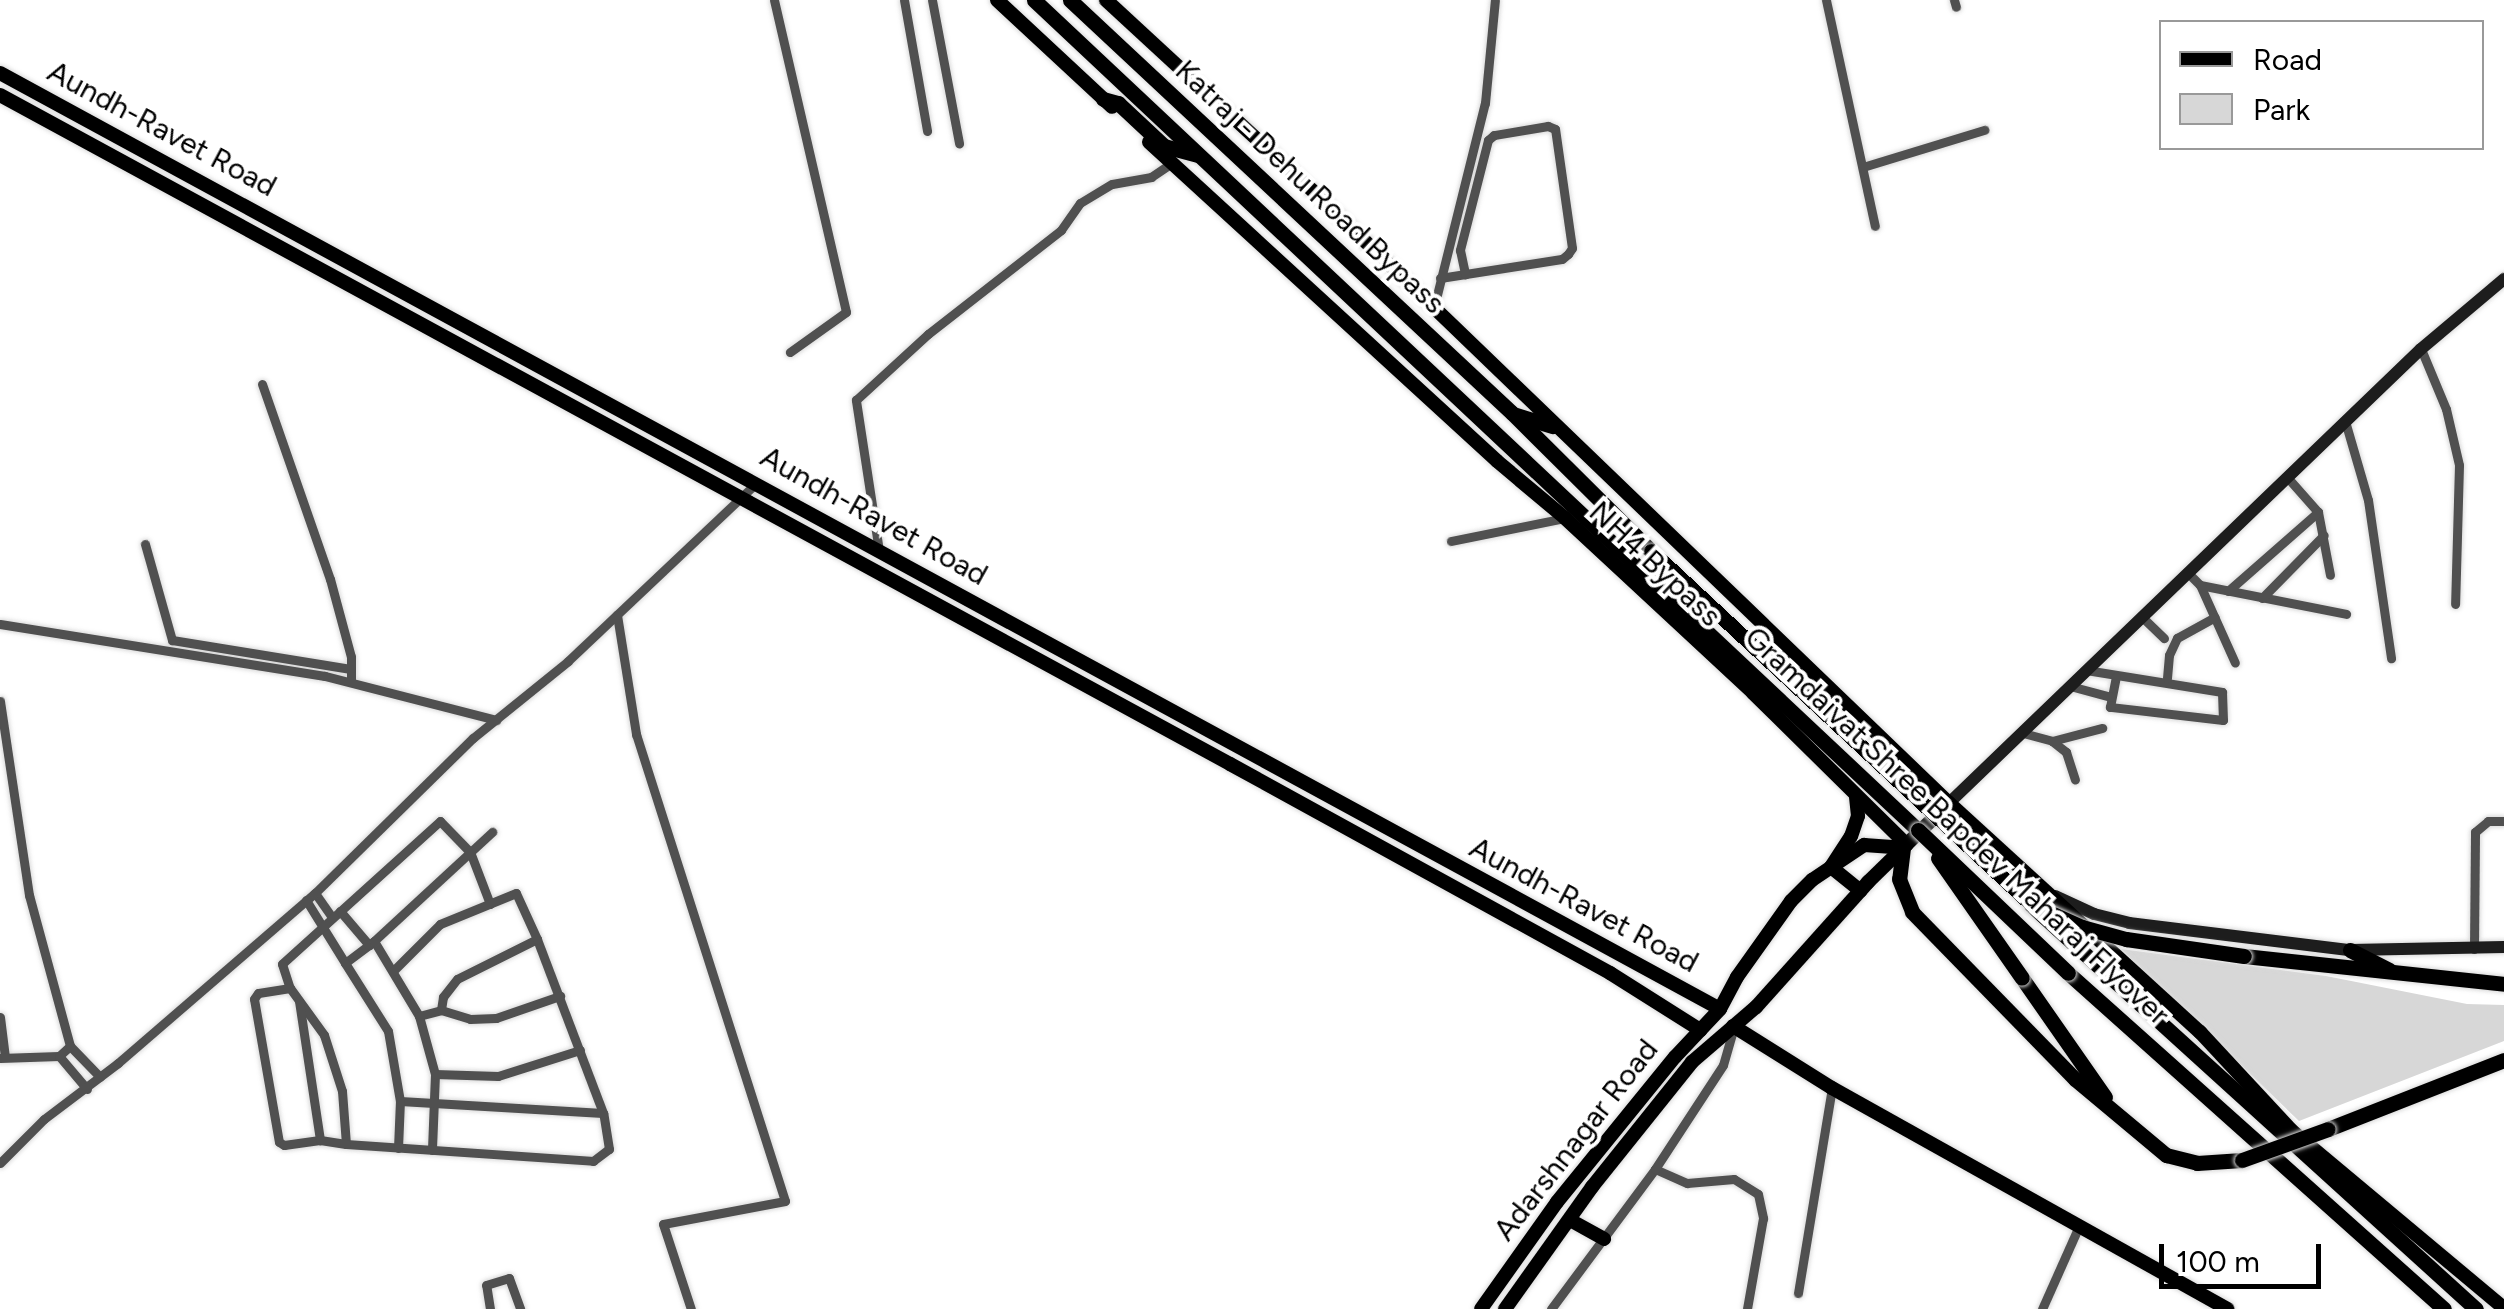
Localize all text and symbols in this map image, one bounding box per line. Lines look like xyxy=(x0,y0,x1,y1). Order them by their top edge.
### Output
legend xyxy=(2159,20,2484,150)
text: Road xyxy=(2253,41,2322,78)
street label: Katraj - Dehu Road Bypass xyxy=(1168,53,1452,321)
street label: Aundh-Ravet Road xyxy=(41,54,283,204)
text: Park xyxy=(2253,91,2310,128)
street label: Aundh-Ravet Road xyxy=(754,439,994,593)
street label: NH4 Bypass xyxy=(1582,494,1728,634)
street label: Gramdaivat Shree Bapdev Maharaj Flyover xyxy=(1737,619,2177,1033)
street label: Aundh-Ravet Road xyxy=(1463,830,1705,980)
street label: Adarshnagar Road xyxy=(1486,1032,1666,1248)
scale bar xyxy=(2164,1224,2326,1286)
text: 100 m xyxy=(2176,1243,2260,1280)

